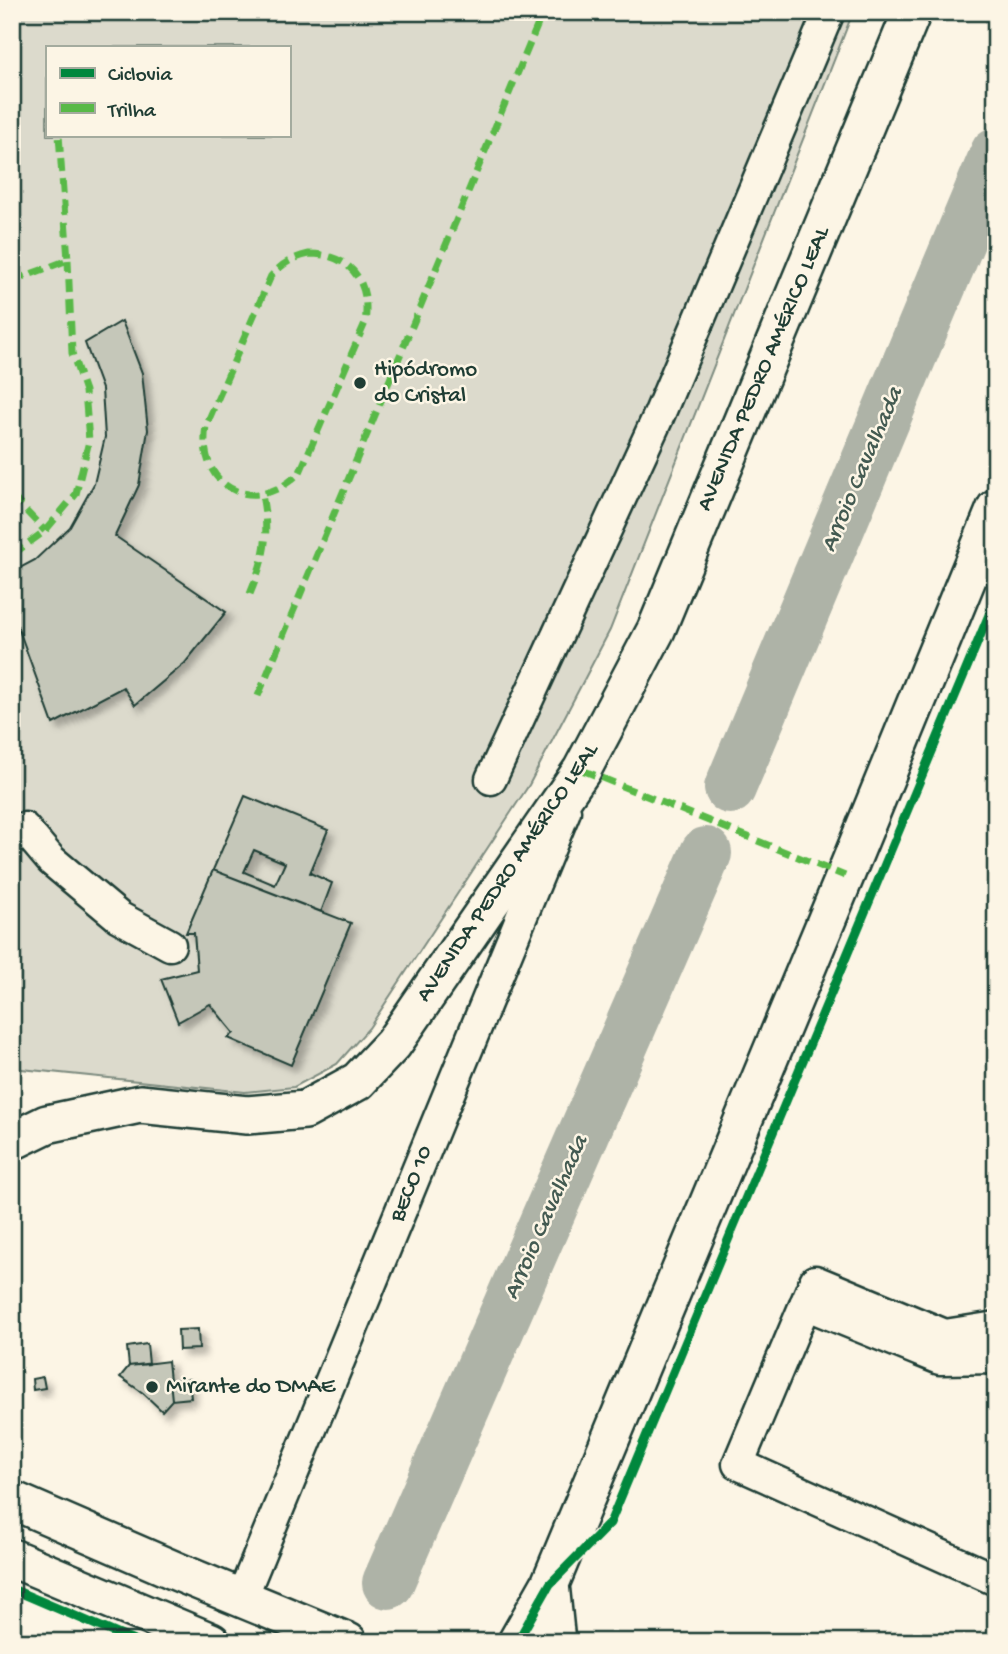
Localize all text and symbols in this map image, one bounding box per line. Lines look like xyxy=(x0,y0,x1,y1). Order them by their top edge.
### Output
legend xyxy=(46,46,290,136)
text: Ciclovia xyxy=(108,64,173,89)
text: Trilha xyxy=(107,100,157,125)
street label: AVENIDA PEDRO AMÉRICO LEAL xyxy=(692,221,837,515)
place label: Hipódromo do Cristal xyxy=(374,357,477,410)
marker: Hipódromo do Cristal xyxy=(352,375,368,391)
water label: Arroio Cavalhada xyxy=(815,382,911,557)
street label: AVENIDA PEDRO AMÉRICO LEAL xyxy=(411,737,606,1008)
water label: Arroio Cavalhada xyxy=(498,1130,597,1304)
street label: BECO 10 xyxy=(384,1142,440,1227)
place label: Mirante do DMAE xyxy=(166,1374,337,1401)
marker: Mirante do DMAE xyxy=(144,1379,160,1395)

